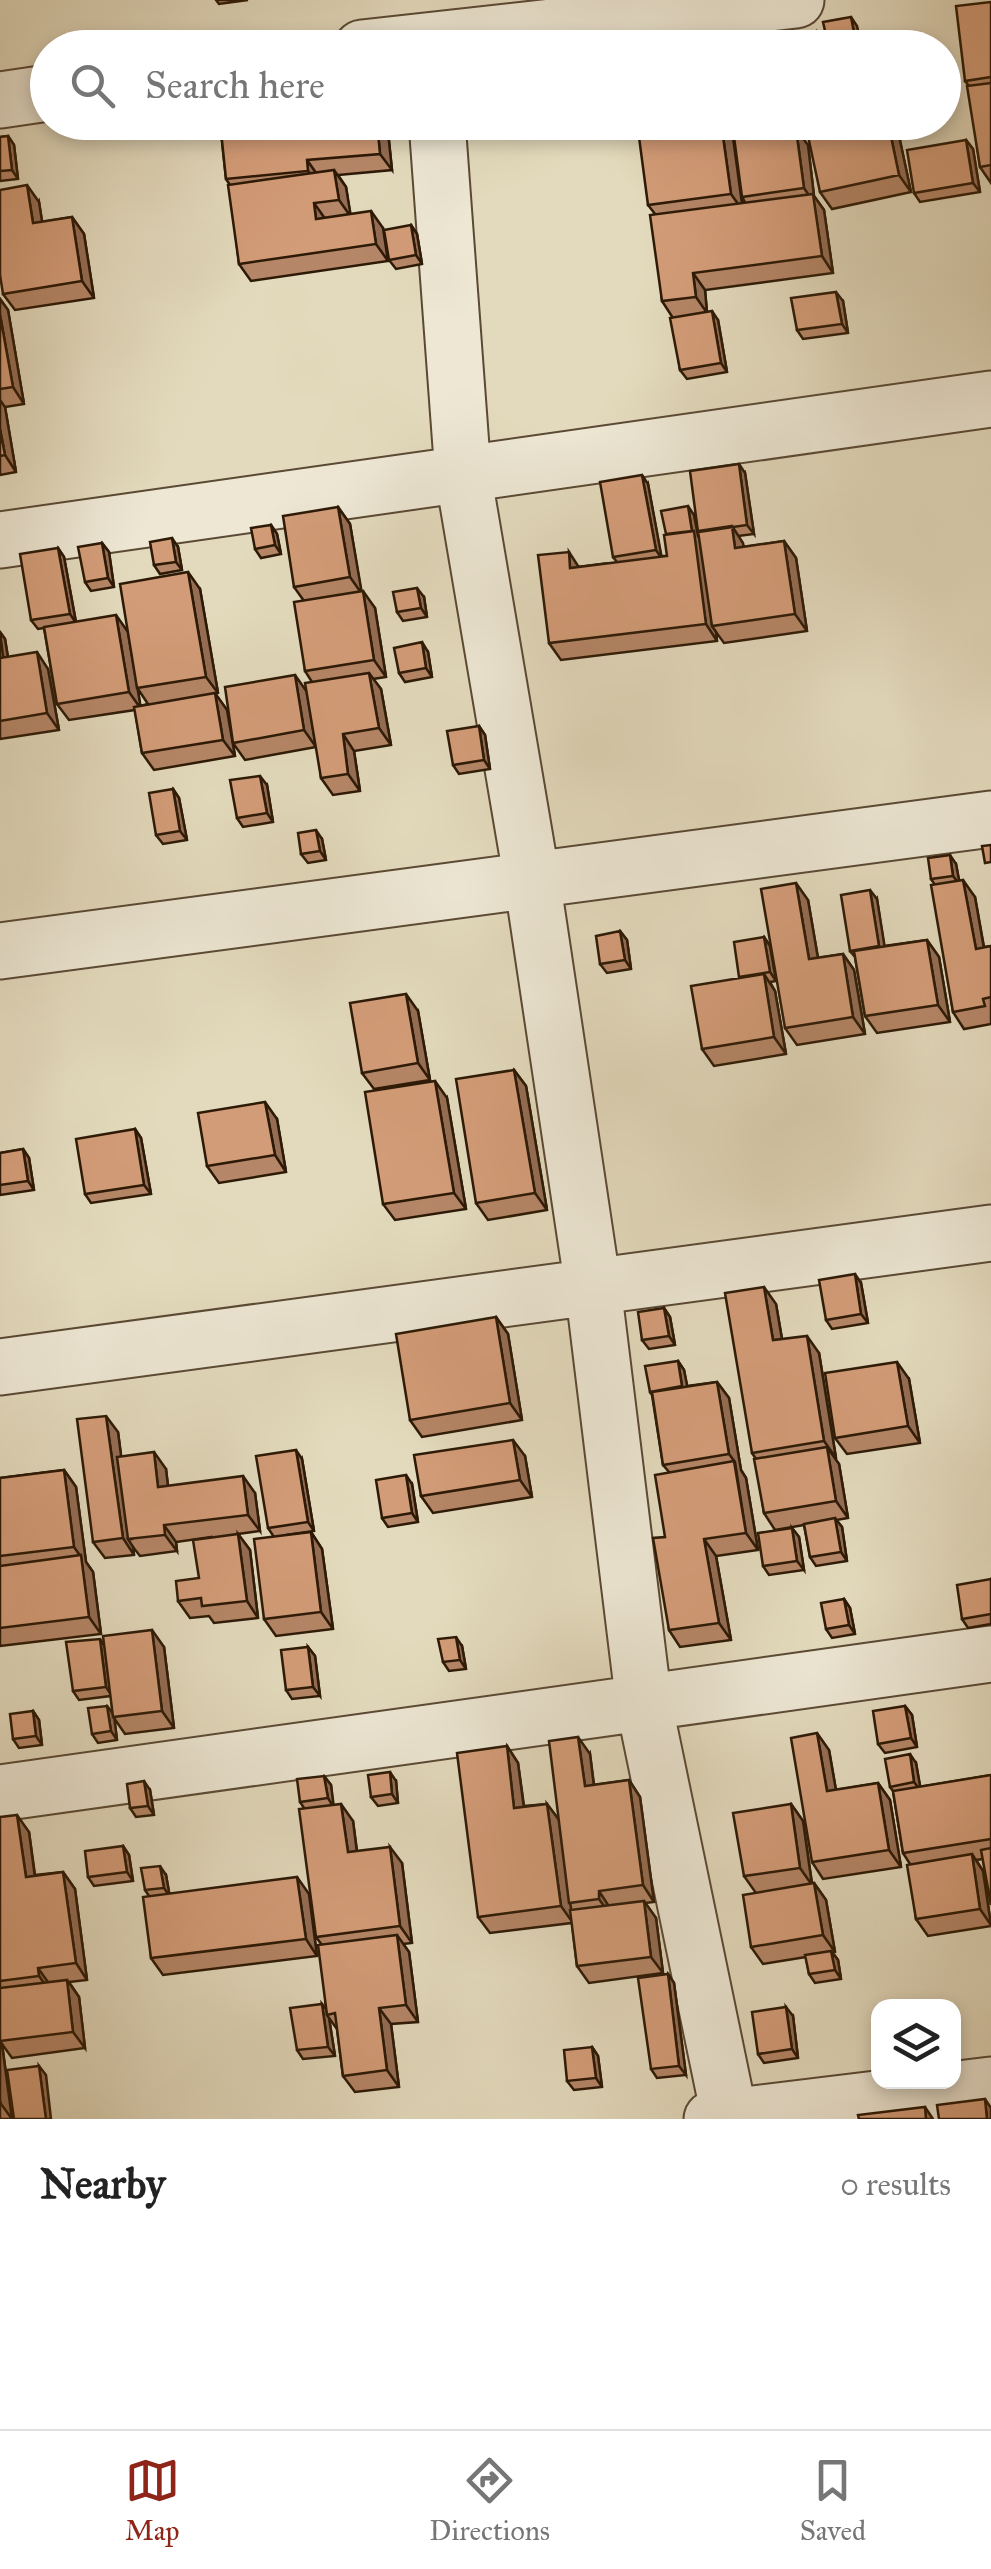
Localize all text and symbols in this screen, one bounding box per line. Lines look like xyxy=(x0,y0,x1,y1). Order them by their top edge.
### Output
search box xyxy=(30,30,961,140)
icon: search xyxy=(65,58,120,113)
text: Search here xyxy=(145,62,325,108)
map controls xyxy=(871,1999,961,2089)
button: layers xyxy=(871,1999,961,2089)
text: Nearby xyxy=(40,2158,165,2210)
text: 0 results xyxy=(840,2165,951,2204)
tab: Map xyxy=(125,2453,180,2548)
tab: Directions xyxy=(429,2453,550,2548)
tab: Saved xyxy=(800,2453,866,2548)

